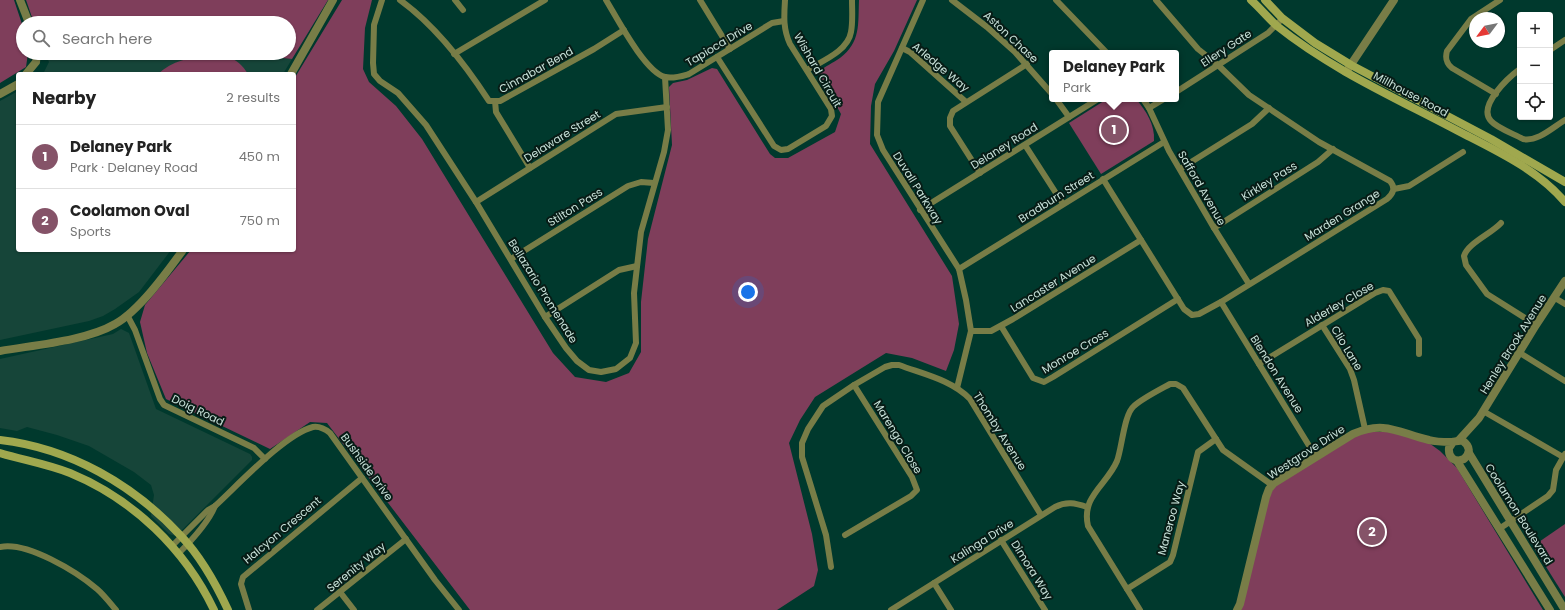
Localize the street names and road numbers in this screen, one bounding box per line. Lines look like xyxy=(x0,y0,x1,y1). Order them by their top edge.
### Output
street label: Aston Chase xyxy=(980,7,1042,67)
street label: Tapioca Drive xyxy=(683,18,755,70)
street label: Ellery Gate xyxy=(1197,25,1255,70)
street label: Wishard Circuit xyxy=(790,30,846,110)
street label: Arledge Way xyxy=(909,38,974,96)
street label: Cinnabar Bend xyxy=(496,43,576,97)
street label: Millhouse Road xyxy=(1371,67,1451,121)
street label: Delaware Street xyxy=(521,106,603,166)
street label: Delaney Road xyxy=(967,119,1041,173)
street label: Safford Avenue xyxy=(1174,148,1230,229)
street label: Duvall Parkway xyxy=(889,149,947,228)
street label: Kirkley Pass xyxy=(1238,157,1300,204)
street label: Bradburn Street xyxy=(1015,167,1097,227)
street label: Stilton Pass xyxy=(544,184,606,230)
street label: Marden Grange xyxy=(1301,185,1383,245)
street label: Bellazario Promenade xyxy=(504,236,582,346)
street label: Lancaster Avenue xyxy=(1007,250,1099,316)
street label: Alderley Close xyxy=(1301,277,1377,330)
street label: Henley Brook Avenue xyxy=(1476,291,1550,397)
street label: Clio Lane xyxy=(1327,322,1367,374)
street label: Monroe Cross xyxy=(1038,325,1112,377)
street label: Blendon Avenue xyxy=(1247,332,1307,416)
street label: Thomby Avenue xyxy=(970,389,1031,473)
street label: Doig Road xyxy=(169,390,227,430)
street label: Marengo Close xyxy=(870,397,926,477)
street label: Westgrove Drive xyxy=(1264,421,1348,483)
street label: Bushside Drive xyxy=(337,430,397,504)
street label: Coolamon Boulevard xyxy=(1481,460,1557,568)
street label: Maneroo Way xyxy=(1153,478,1189,557)
street label: Halcyon Crescent xyxy=(240,493,324,567)
street label: Kalinga Drive xyxy=(947,515,1017,567)
street label: Dimora Way xyxy=(1007,537,1057,604)
street label: Serenity Way xyxy=(323,538,389,596)

